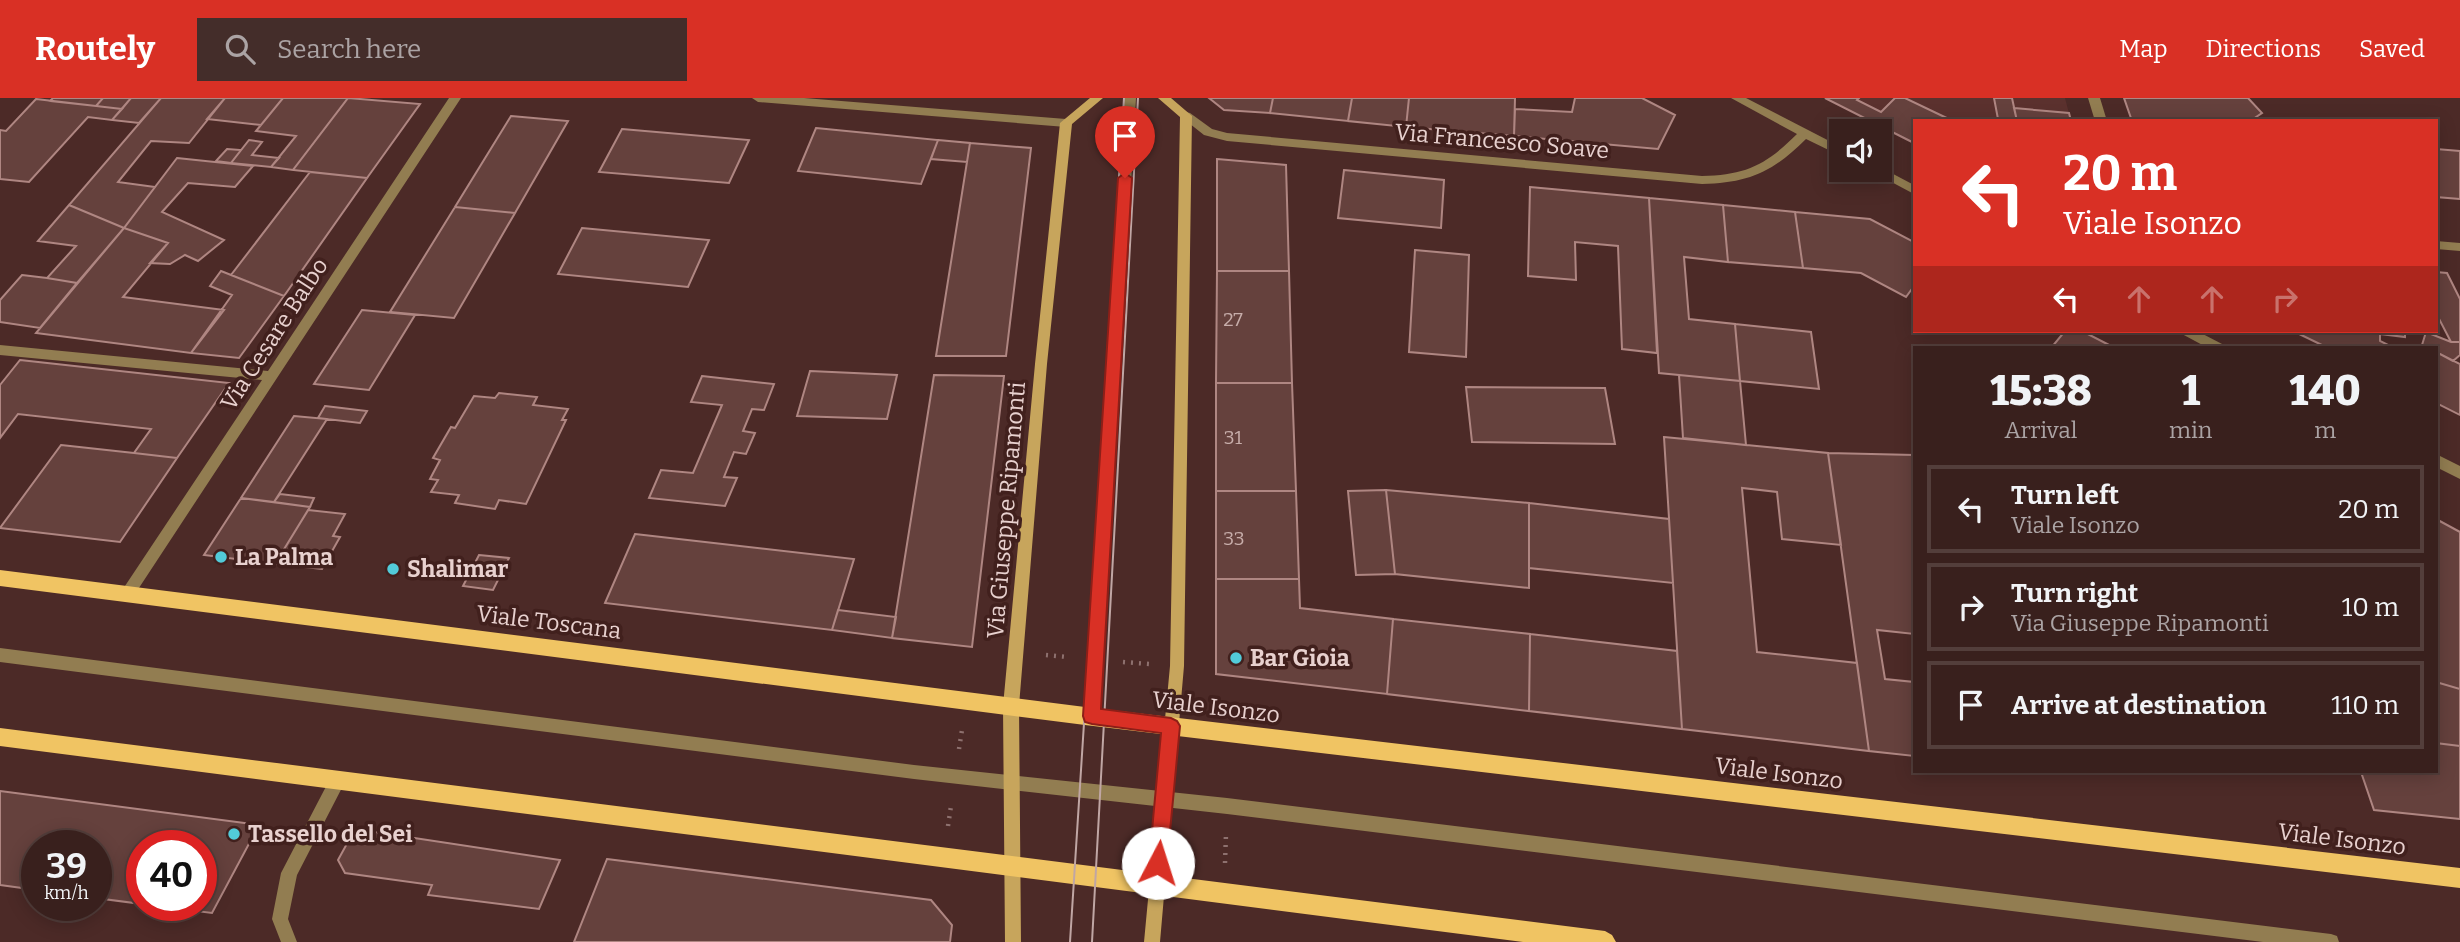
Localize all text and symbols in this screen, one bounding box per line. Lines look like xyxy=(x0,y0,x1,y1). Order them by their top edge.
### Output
search box xyxy=(197,18,687,81)
text: Routely xyxy=(35,29,155,69)
icon: search xyxy=(221,30,259,68)
text: Search here xyxy=(277,34,421,65)
text: Map xyxy=(2119,35,2168,63)
text: Directions xyxy=(2206,35,2321,63)
text: Saved xyxy=(2359,35,2425,63)
pin xyxy=(1095,106,1155,178)
icon: arrive xyxy=(1106,117,1144,155)
street label: Via Francesco Soave xyxy=(1394,118,1610,164)
map controls xyxy=(1829,119,1892,182)
button: sound xyxy=(1829,119,1892,182)
text: 20 m xyxy=(2063,144,2177,203)
icon: left xyxy=(1948,147,2039,238)
text: Viale Isonzo xyxy=(2063,204,2242,242)
street label: Via Cesare Balbo xyxy=(214,253,334,415)
icon: left xyxy=(2047,280,2085,318)
icon: ahead xyxy=(2120,280,2158,318)
icon: ahead xyxy=(2193,280,2231,318)
icon: right xyxy=(2266,280,2304,318)
house number: 27 xyxy=(1223,308,1243,331)
text: 15:38 xyxy=(1990,366,2092,416)
text: 1 xyxy=(2181,366,2200,416)
text: 140 xyxy=(2290,366,2361,416)
street label: Via Giuseppe Ripamonti xyxy=(981,380,1031,640)
text: Arrival xyxy=(2005,416,2077,444)
text: min xyxy=(2169,416,2212,444)
text: m xyxy=(2314,416,2336,444)
house number: 31 xyxy=(1224,426,1243,449)
text: Turn left xyxy=(2011,480,2119,511)
icon: left xyxy=(1952,490,1990,528)
text: 20 m xyxy=(2338,494,2399,525)
text: Viale Isonzo xyxy=(2011,511,2140,539)
house number: 33 xyxy=(1223,527,1245,550)
place label: La Palma xyxy=(235,543,333,571)
marker: La Palma xyxy=(213,549,229,565)
place label: Shalimar xyxy=(407,555,509,583)
marker: Shalimar xyxy=(385,561,401,577)
text: Turn right xyxy=(2011,578,2138,609)
icon: right xyxy=(1952,588,1990,626)
text: 10 m xyxy=(2342,592,2399,623)
street label: Viale Toscana xyxy=(475,599,623,645)
text: Via Giuseppe Ripamonti xyxy=(2011,609,2269,637)
place label: Bar Gioia xyxy=(1250,644,1350,672)
marker: Bar Gioia xyxy=(1228,650,1244,666)
street label: Viale Isonzo xyxy=(1150,685,1282,729)
icon: arrive xyxy=(1952,686,1990,724)
text: Arrive at destination xyxy=(2011,690,2266,721)
text: 110 m xyxy=(2331,690,2399,721)
street label: Viale Isonzo xyxy=(1713,751,1845,795)
street label: Viale Isonzo xyxy=(2276,817,2408,861)
place label: Tassello del Sei xyxy=(248,820,412,848)
marker: Tassello del Sei xyxy=(226,826,242,842)
position arrow xyxy=(1121,826,1195,900)
speed limit sign: 40 xyxy=(126,830,217,921)
text: 39 xyxy=(46,845,87,887)
text: km/h xyxy=(44,882,89,904)

